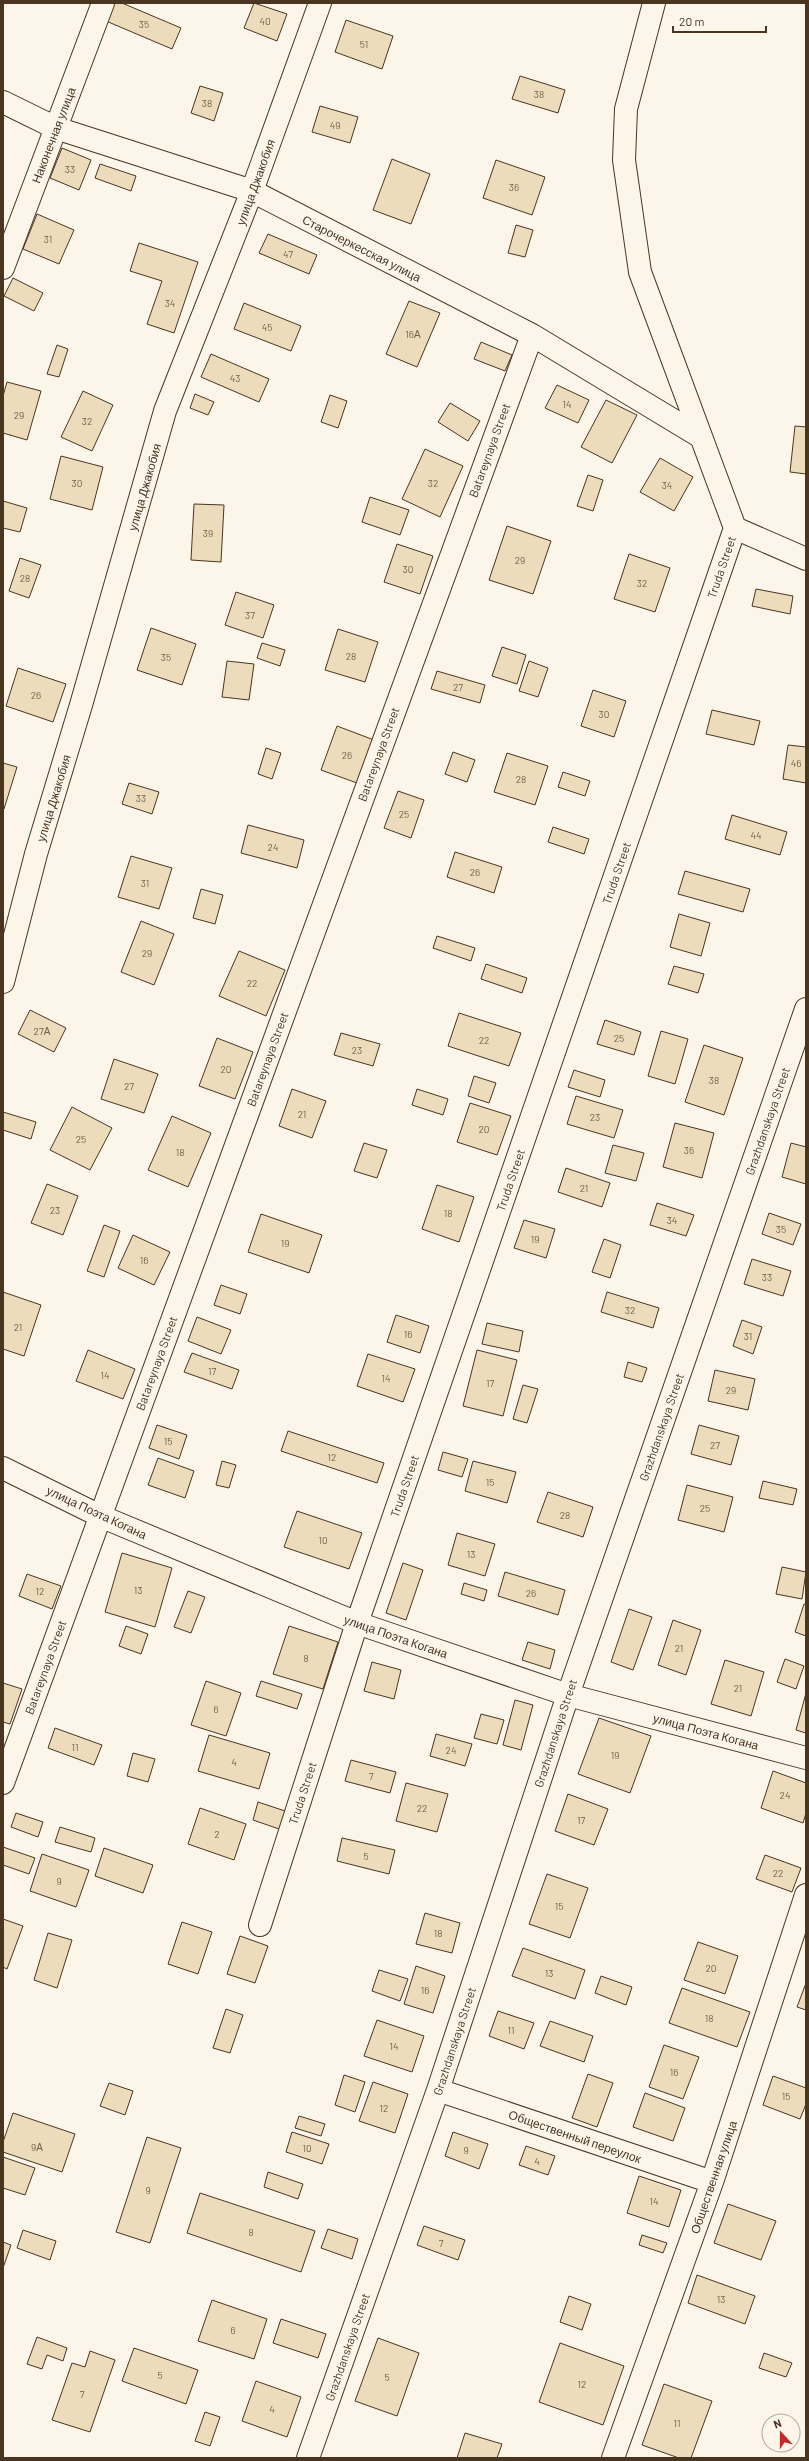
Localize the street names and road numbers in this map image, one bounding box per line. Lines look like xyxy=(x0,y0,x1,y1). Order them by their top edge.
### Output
street label: Наконечная улица xyxy=(28,85,79,185)
street label: улица Джакобия xyxy=(233,137,278,227)
street label: Старочеркесская улица xyxy=(300,212,424,285)
street label: Batareynaya Street xyxy=(465,401,513,499)
street label: улица Джакобия xyxy=(125,442,164,533)
street label: Truda Street xyxy=(704,534,738,600)
street label: Batareynaya Street xyxy=(354,705,402,803)
street label: улица Джакобия xyxy=(33,753,74,844)
street label: Truda Street xyxy=(599,840,633,906)
street label: Batareynaya Street xyxy=(243,1010,291,1108)
street label: Grazhdanskaya Street xyxy=(742,1065,792,1177)
street label: Truda Street xyxy=(493,1147,527,1213)
street label: Batareynaya Street xyxy=(132,1314,180,1412)
street label: Grazhdanskaya Street xyxy=(636,1371,686,1483)
street label: Truda Street xyxy=(387,1453,421,1519)
street label: улица Поэта Когана xyxy=(44,1483,150,1542)
street label: улица Поэта Когана xyxy=(342,1612,450,1661)
street label: Batareynaya Street xyxy=(21,1618,69,1716)
street label: Grazhdanskaya Street xyxy=(531,1677,579,1789)
street label: улица Поэта Когана xyxy=(651,1710,761,1753)
street label: Truda Street xyxy=(285,1760,319,1826)
street label: Grazhdanskaya Street xyxy=(430,1985,478,2097)
street label: Общественный переулок xyxy=(507,2107,644,2166)
street label: Общественная улица xyxy=(687,2118,740,2236)
street label: Grazhdanskaya Street xyxy=(322,2291,372,2403)

